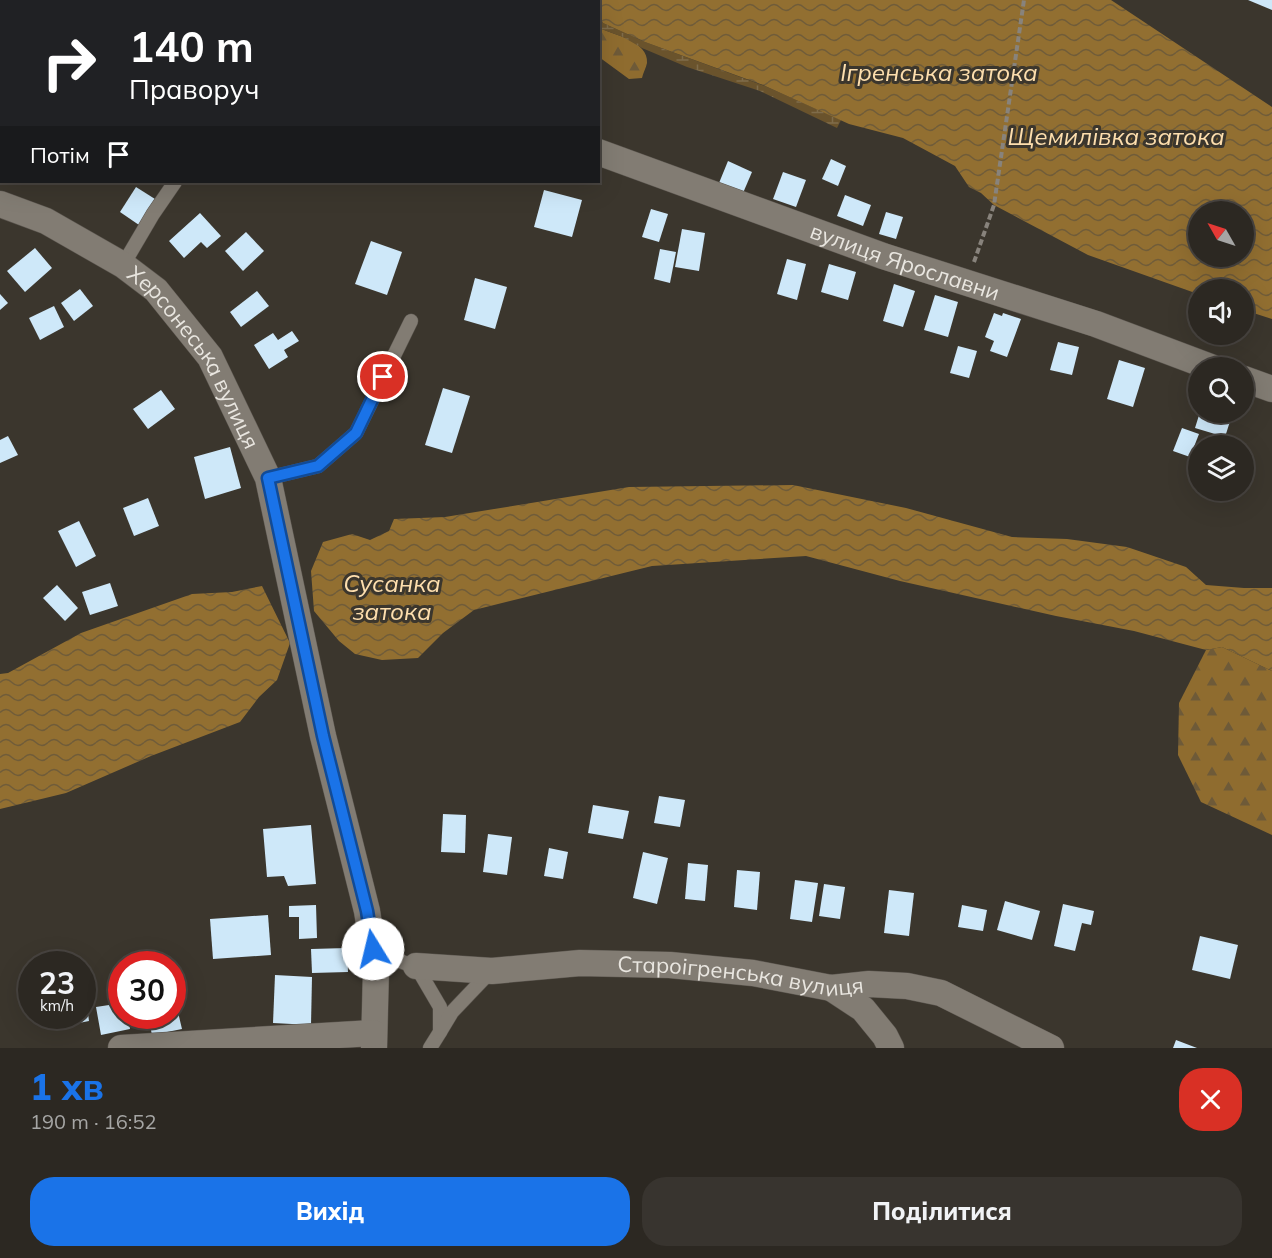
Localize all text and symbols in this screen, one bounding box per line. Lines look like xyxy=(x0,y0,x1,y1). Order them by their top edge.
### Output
text: 140 m xyxy=(129,20,254,73)
icon: right xyxy=(30,24,108,102)
water label: Ігренська затока xyxy=(840,57,1038,87)
text: Праворуч xyxy=(129,72,259,106)
water label: Щемилівка затока xyxy=(1007,121,1225,151)
icon: arrive xyxy=(102,138,135,171)
text: Потім xyxy=(30,141,90,169)
north arrow xyxy=(1188,201,1254,267)
map controls xyxy=(1188,201,1254,501)
street label: вулиця Ярославни xyxy=(806,217,1003,306)
street label: Херсонеська вулиця xyxy=(122,259,266,453)
button: sound xyxy=(1188,279,1254,345)
pin xyxy=(357,351,408,402)
button: search xyxy=(1188,357,1254,423)
icon: arrive xyxy=(366,360,399,393)
button: layers xyxy=(1188,435,1254,501)
water label: Сусанка затока xyxy=(343,568,441,626)
position arrow xyxy=(341,917,405,981)
street label: Староігренська вулиця xyxy=(617,950,865,1003)
speed limit sign: 30 xyxy=(108,951,186,1029)
text: 23 xyxy=(39,964,75,1002)
text: km/h xyxy=(40,996,74,1015)
text: 1 хв xyxy=(30,1064,104,1109)
button: close xyxy=(1179,1068,1242,1131)
text: 190 m · 16:52 xyxy=(30,1109,156,1134)
button: Вихід xyxy=(30,1177,630,1246)
button: Поділитися xyxy=(642,1177,1242,1246)

